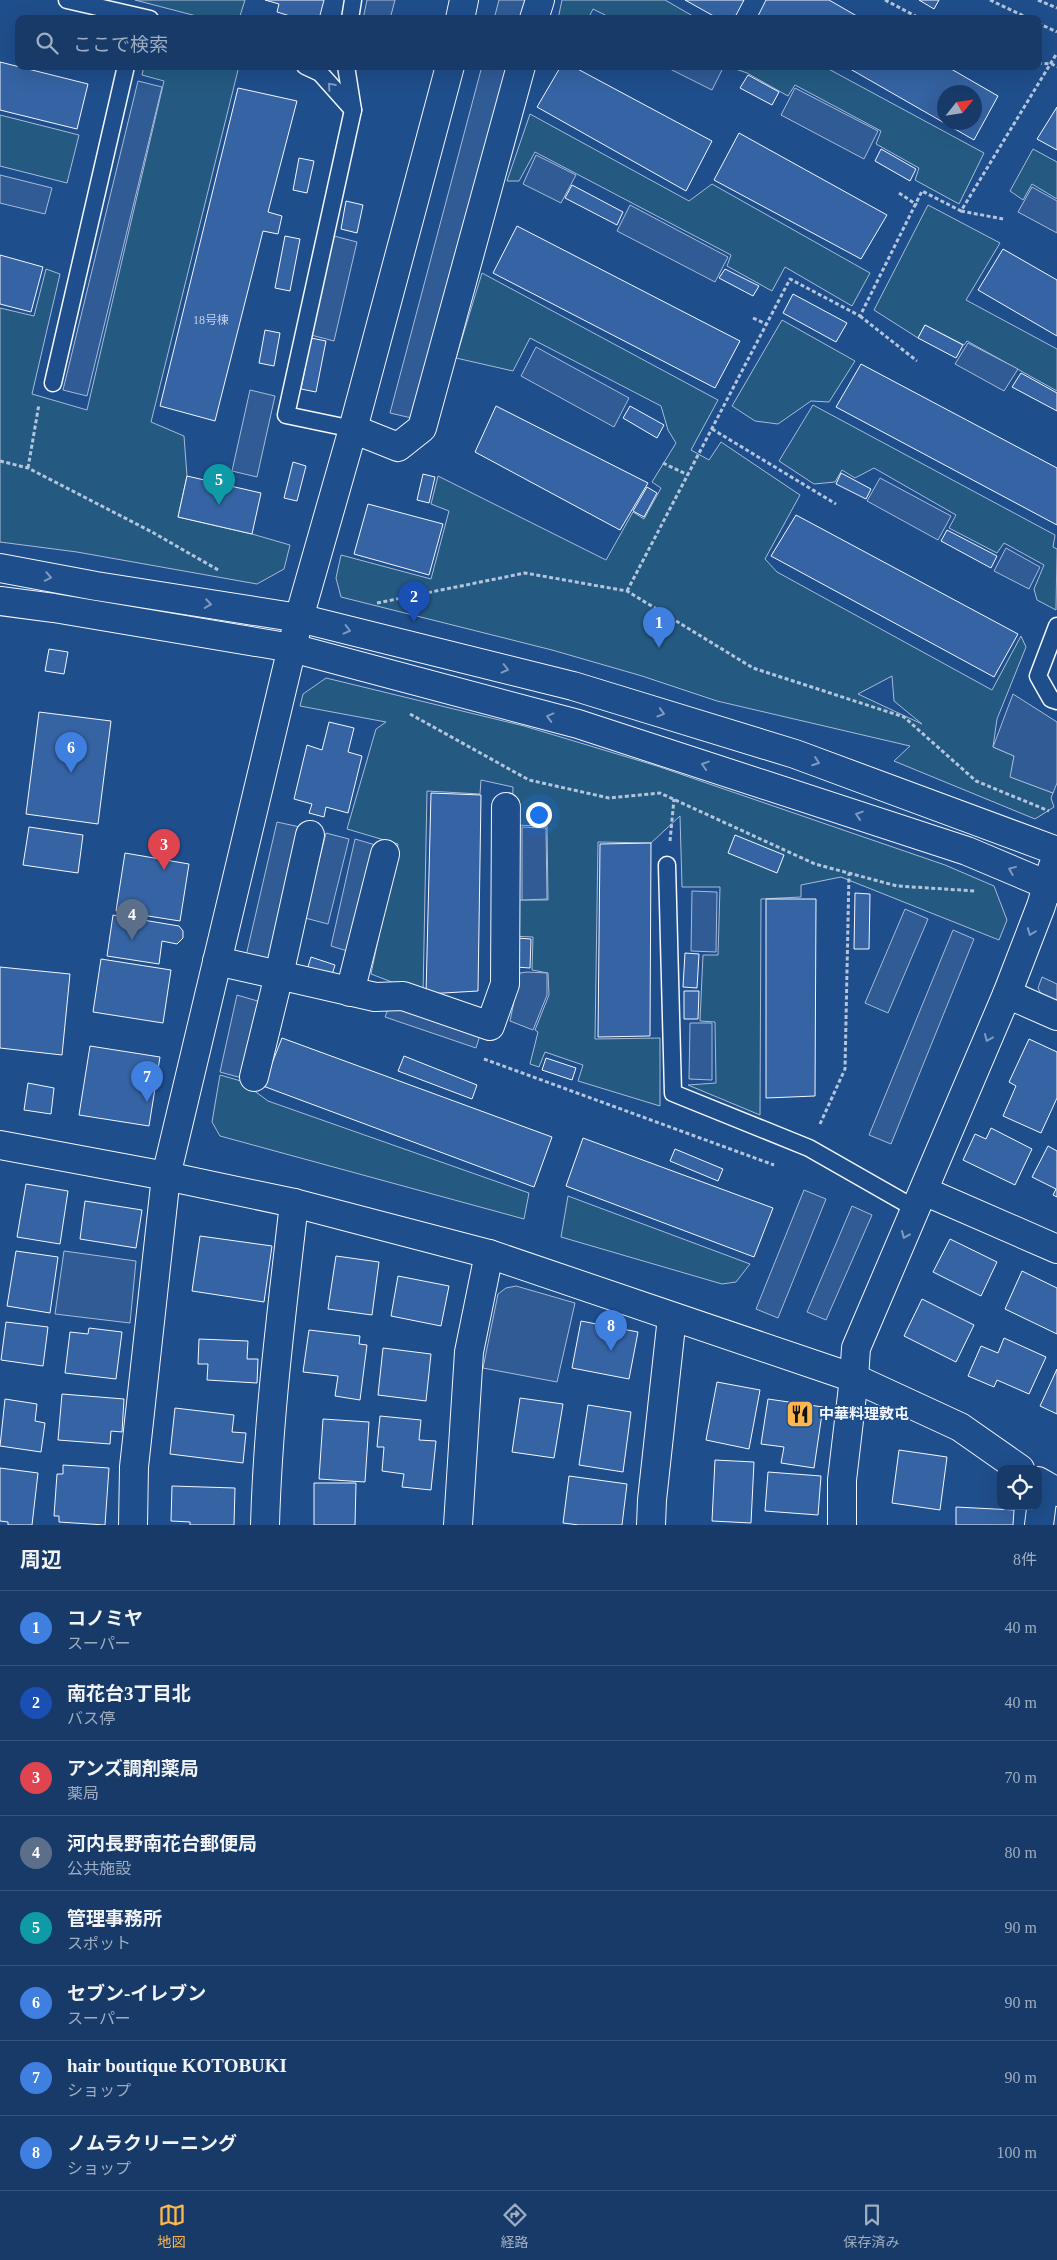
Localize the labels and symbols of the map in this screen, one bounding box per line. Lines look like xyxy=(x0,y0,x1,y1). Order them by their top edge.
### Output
one-way arrow xyxy=(328,82,337,91)
north arrow xyxy=(937,85,982,130)
house number: 18号棟 xyxy=(193,313,229,327)
pin: 5 xyxy=(203,464,235,505)
one-way arrow xyxy=(43,571,52,582)
pin: 2 xyxy=(398,581,430,622)
one-way arrow xyxy=(204,598,213,608)
pin: 1 xyxy=(643,607,675,648)
one-way arrow xyxy=(342,624,351,635)
one-way arrow xyxy=(500,663,509,674)
one-way arrow xyxy=(656,707,665,717)
one-way arrow xyxy=(546,712,554,722)
pin: 6 xyxy=(55,732,87,773)
one-way arrow xyxy=(811,756,820,766)
one-way arrow xyxy=(701,761,709,771)
your location xyxy=(526,802,552,828)
one-way arrow xyxy=(855,811,864,821)
pin: 3 xyxy=(148,829,180,870)
one-way arrow xyxy=(1008,866,1017,876)
pin: 4 xyxy=(116,899,148,940)
one-way arrow xyxy=(1026,927,1037,936)
one-way arrow xyxy=(984,1034,994,1042)
pin: 7 xyxy=(131,1061,163,1102)
one-way arrow xyxy=(901,1230,911,1239)
pin: 8 xyxy=(595,1310,627,1351)
restaurant icon: 中華料理敦屯 xyxy=(785,1399,815,1429)
place label: 中華料理敦屯 xyxy=(819,1405,909,1422)

